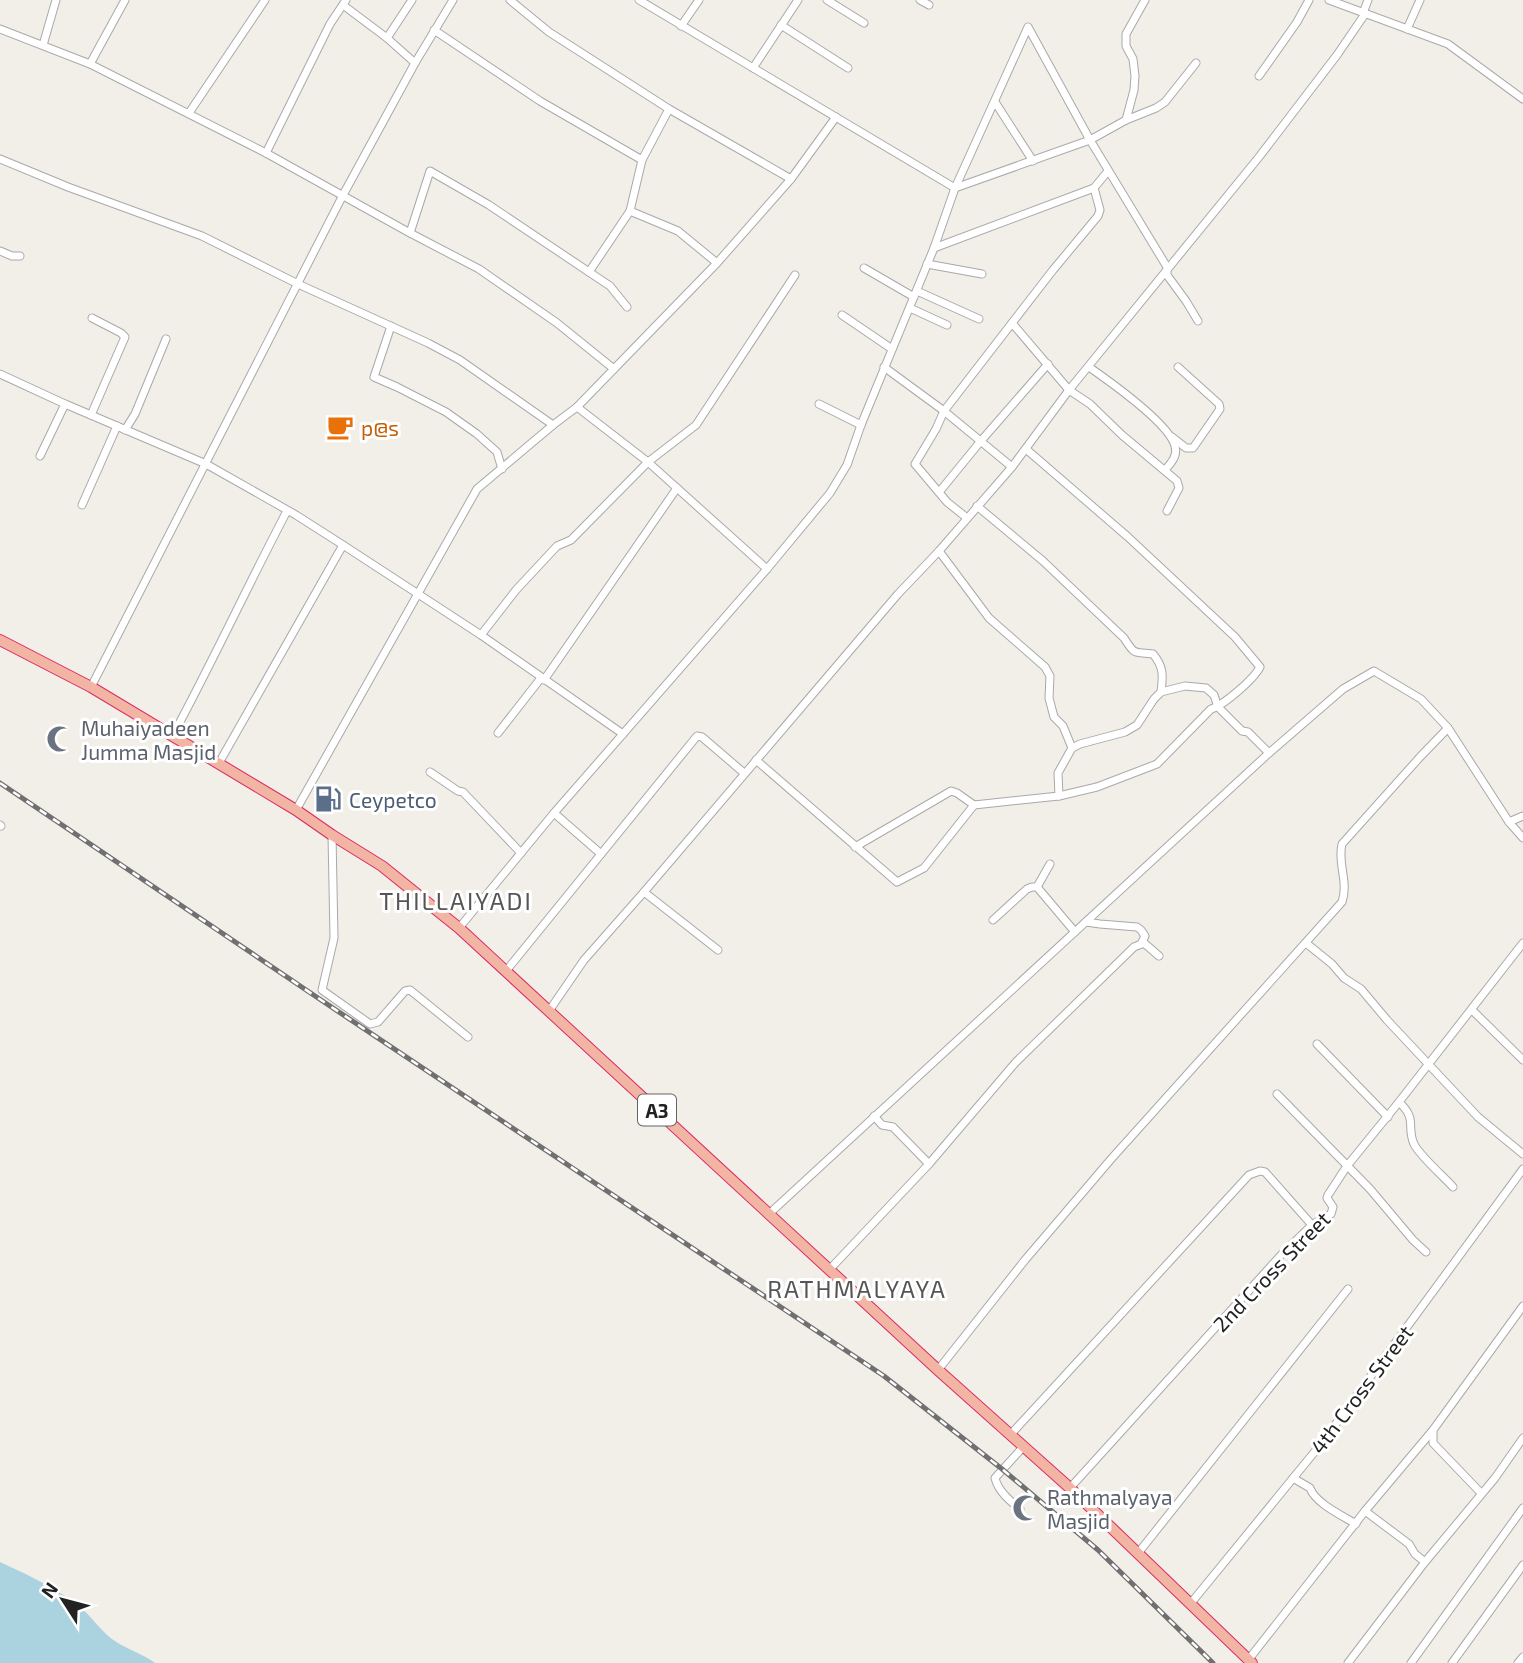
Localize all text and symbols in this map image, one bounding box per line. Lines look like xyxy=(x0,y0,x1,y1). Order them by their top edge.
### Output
cafe icon: p@s xyxy=(325,412,355,442)
place label: p@s xyxy=(361,415,399,440)
place label: Muhaiyadeen Jumma Masjid xyxy=(81,715,216,765)
mosque icon: Muhaiyadeen Jumma Masjid xyxy=(45,724,75,754)
fuel station icon: Ceypetco xyxy=(313,784,343,814)
place label: Ceypetco xyxy=(349,787,437,812)
district label: THILLAIYADI xyxy=(379,886,533,915)
road number: A3 xyxy=(638,1094,676,1126)
street label: 2nd Cross Street xyxy=(1207,1206,1335,1336)
district label: RATHMALYAYA xyxy=(767,1274,947,1303)
street label: 4th Cross Street xyxy=(1305,1320,1417,1458)
place label: Rathmalyaya Masjid xyxy=(1047,1484,1172,1534)
mosque icon: Rathmalyaya Masjid xyxy=(1011,1493,1041,1523)
north arrow xyxy=(28,1565,98,1635)
text: N xyxy=(36,1577,62,1602)

